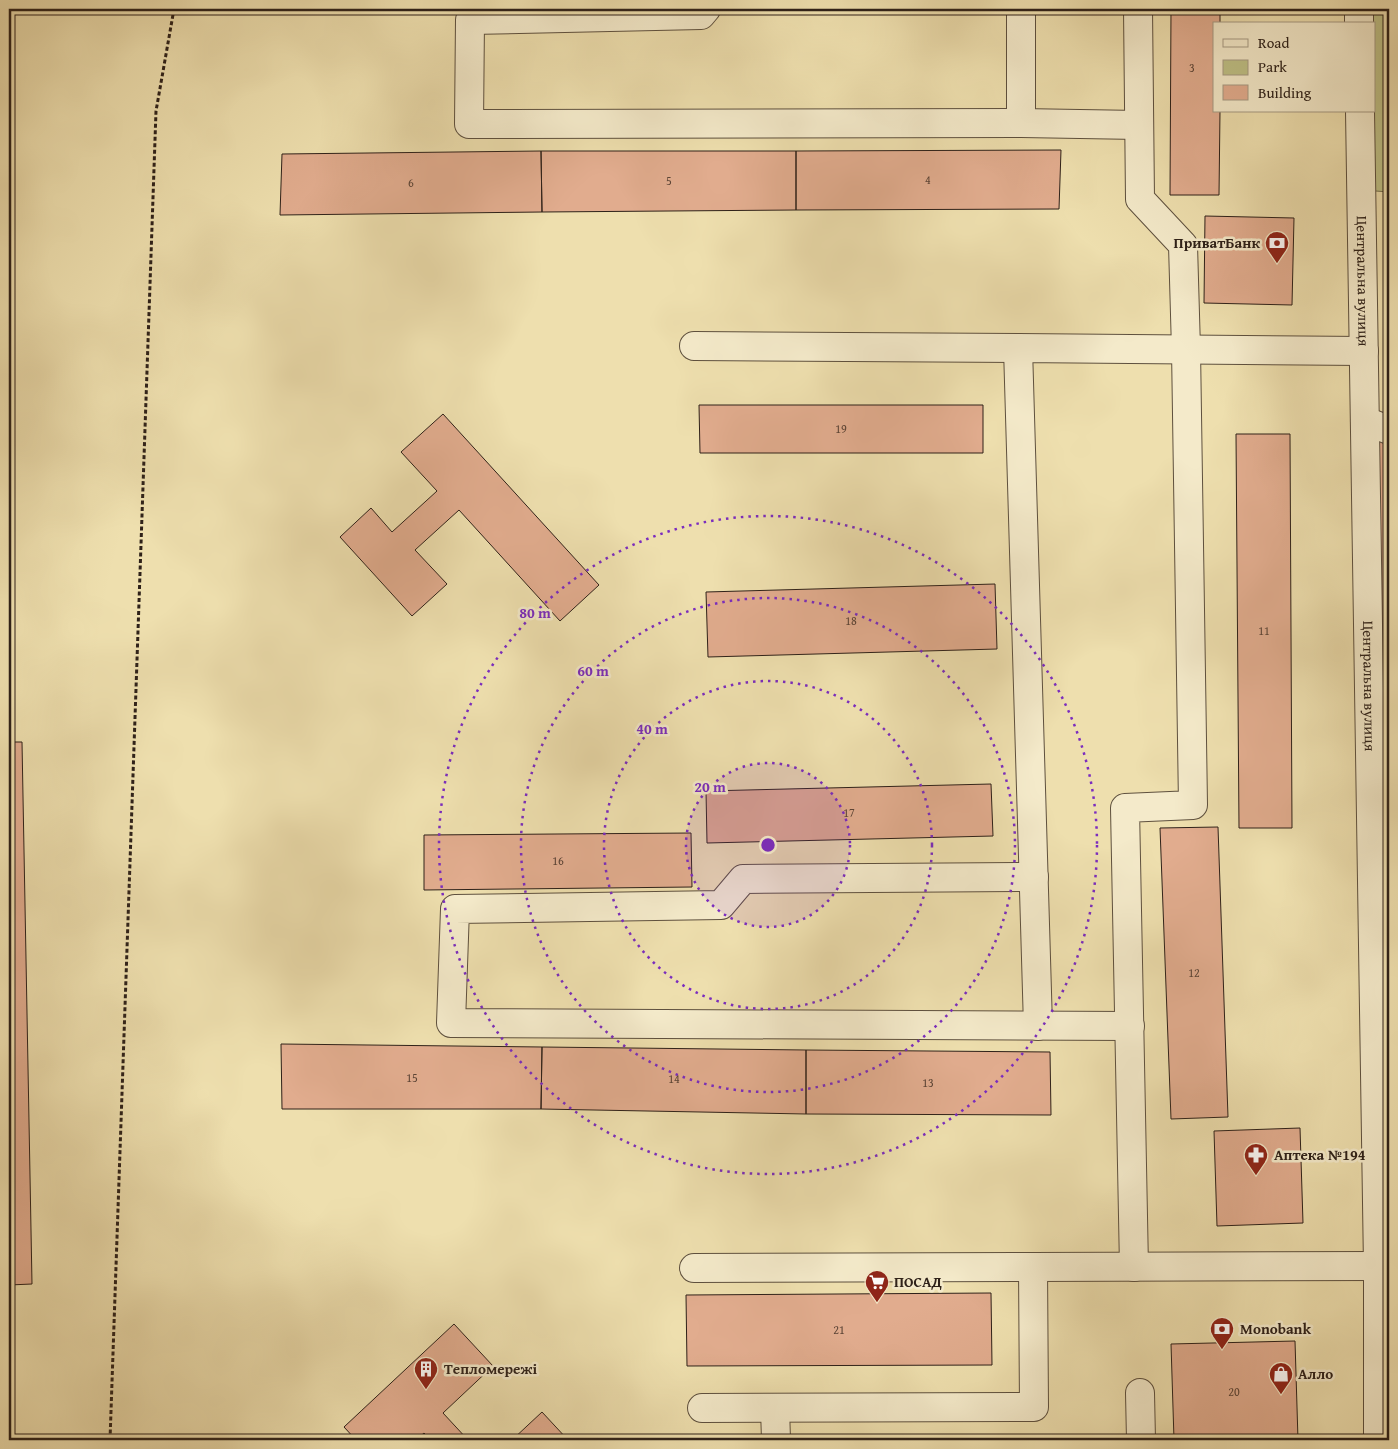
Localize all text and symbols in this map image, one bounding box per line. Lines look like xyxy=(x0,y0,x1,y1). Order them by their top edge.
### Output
legend xyxy=(1213,22,1376,112)
text: Road xyxy=(1258,32,1289,53)
text: Park xyxy=(1258,56,1287,77)
house number: 3 xyxy=(1189,59,1195,76)
text: Building xyxy=(1258,82,1312,103)
house number: 4 xyxy=(925,171,931,188)
house number: 5 xyxy=(666,172,672,189)
house number: 6 xyxy=(408,174,414,191)
street label: Центральна вулиця xyxy=(1352,215,1375,347)
bank icon: ПриватБанк xyxy=(1264,230,1290,264)
place label: ПриватБанк xyxy=(1174,232,1260,253)
house number: 19 xyxy=(835,420,847,437)
text: 80 m xyxy=(519,602,551,623)
house number: 18 xyxy=(845,612,857,629)
street label: Центральна вулиця xyxy=(1358,620,1381,752)
house number: 11 xyxy=(1258,622,1270,639)
text: 60 m xyxy=(577,660,609,681)
text: 40 m xyxy=(636,718,668,739)
text: 20 m xyxy=(694,776,726,797)
house number: 17 xyxy=(843,804,855,821)
centre of rings xyxy=(759,836,777,854)
house number: 16 xyxy=(552,852,564,869)
house number: 12 xyxy=(1188,964,1200,981)
house number: 15 xyxy=(406,1069,418,1086)
house number: 14 xyxy=(668,1070,680,1087)
house number: 13 xyxy=(922,1074,934,1091)
pharmacy icon: Аптека №194 xyxy=(1243,1142,1269,1176)
place label: Аптека №194 xyxy=(1274,1144,1366,1165)
supermarket icon: ПОСАД xyxy=(864,1269,890,1303)
place label: ПОСАД xyxy=(894,1271,943,1292)
bank icon: Monobank xyxy=(1209,1316,1235,1350)
place label: Monobank xyxy=(1240,1318,1311,1339)
house number: 21 xyxy=(833,1321,845,1338)
building icon: Тепломережі xyxy=(413,1356,439,1390)
place label: Тепломережі xyxy=(444,1358,537,1379)
shop icon: Алло xyxy=(1268,1361,1294,1395)
place label: Алло xyxy=(1298,1363,1333,1384)
house number: 20 xyxy=(1228,1383,1240,1400)

